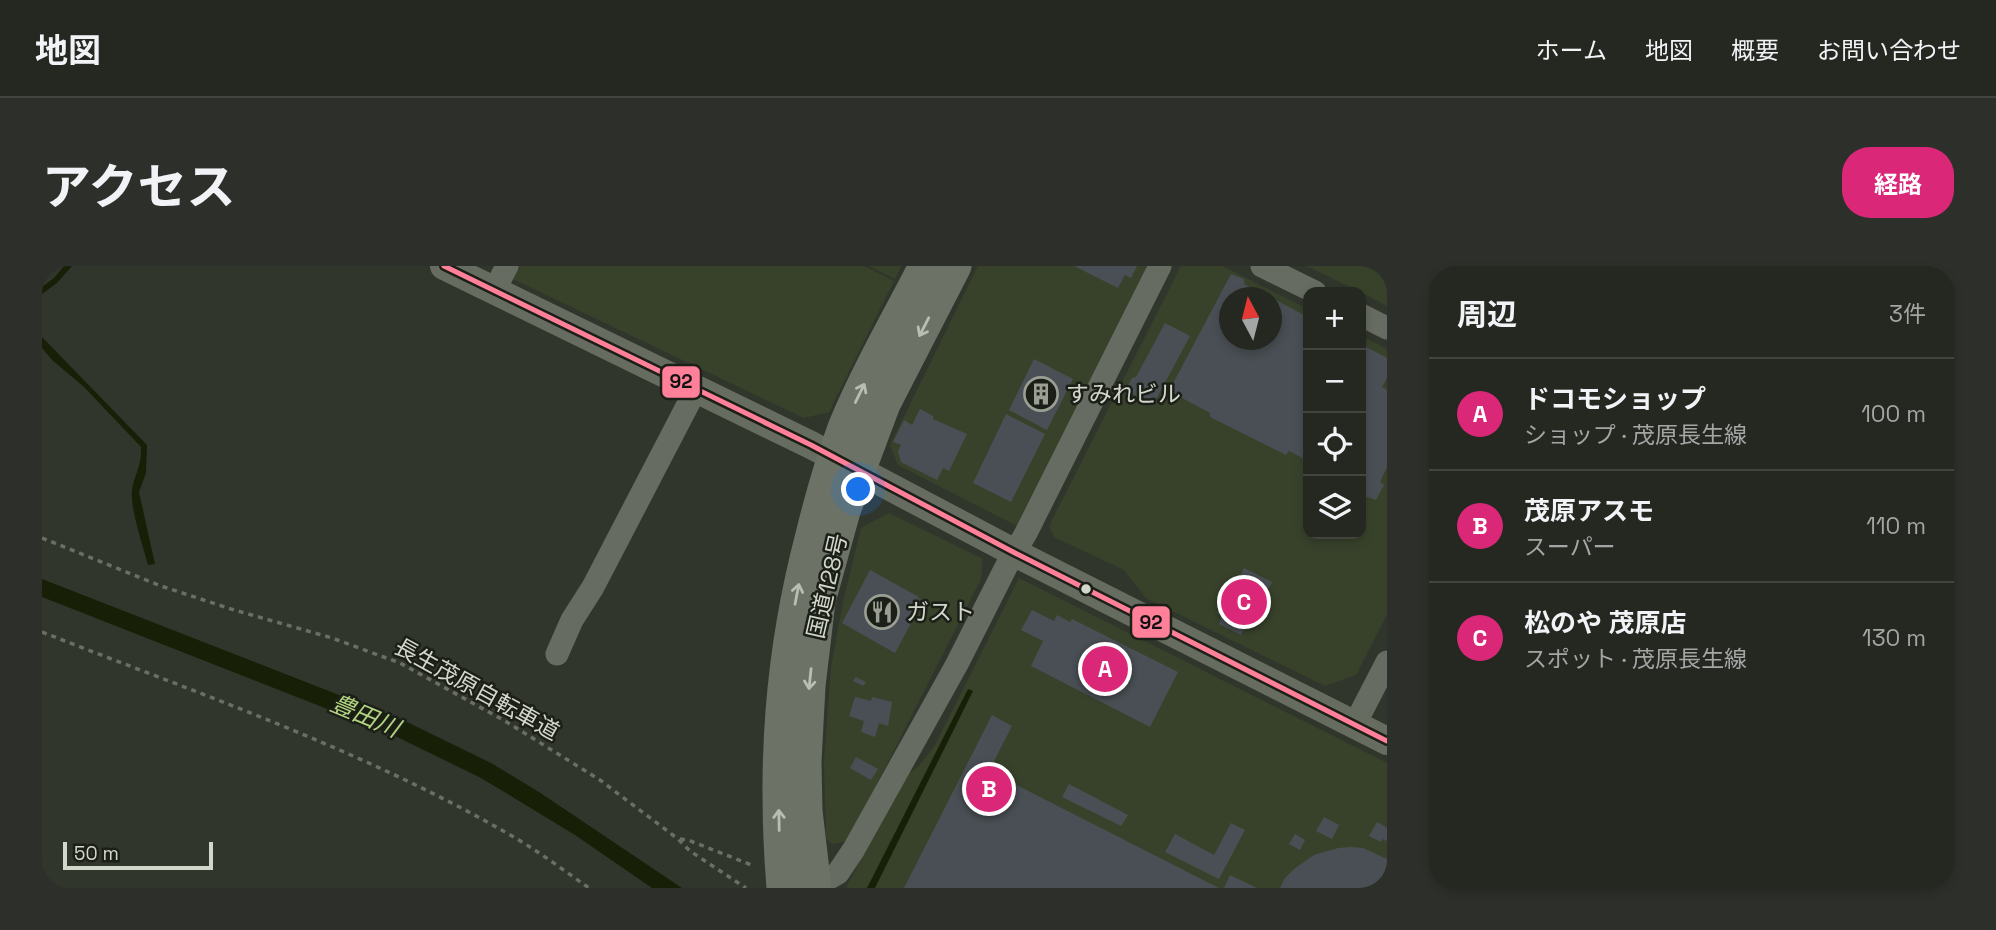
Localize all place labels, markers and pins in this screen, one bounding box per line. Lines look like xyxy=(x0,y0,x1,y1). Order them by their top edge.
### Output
building icon: すみれビル xyxy=(1022,375,1060,413)
place label: すみれビル xyxy=(1066,379,1181,409)
pin: C xyxy=(1221,576,1267,628)
unlabelled marker xyxy=(1079,582,1093,596)
restaurant icon: ガスト xyxy=(863,593,901,631)
place label: ガスト xyxy=(906,597,975,627)
pin: A xyxy=(1082,643,1128,695)
pin: B xyxy=(966,763,1012,815)

